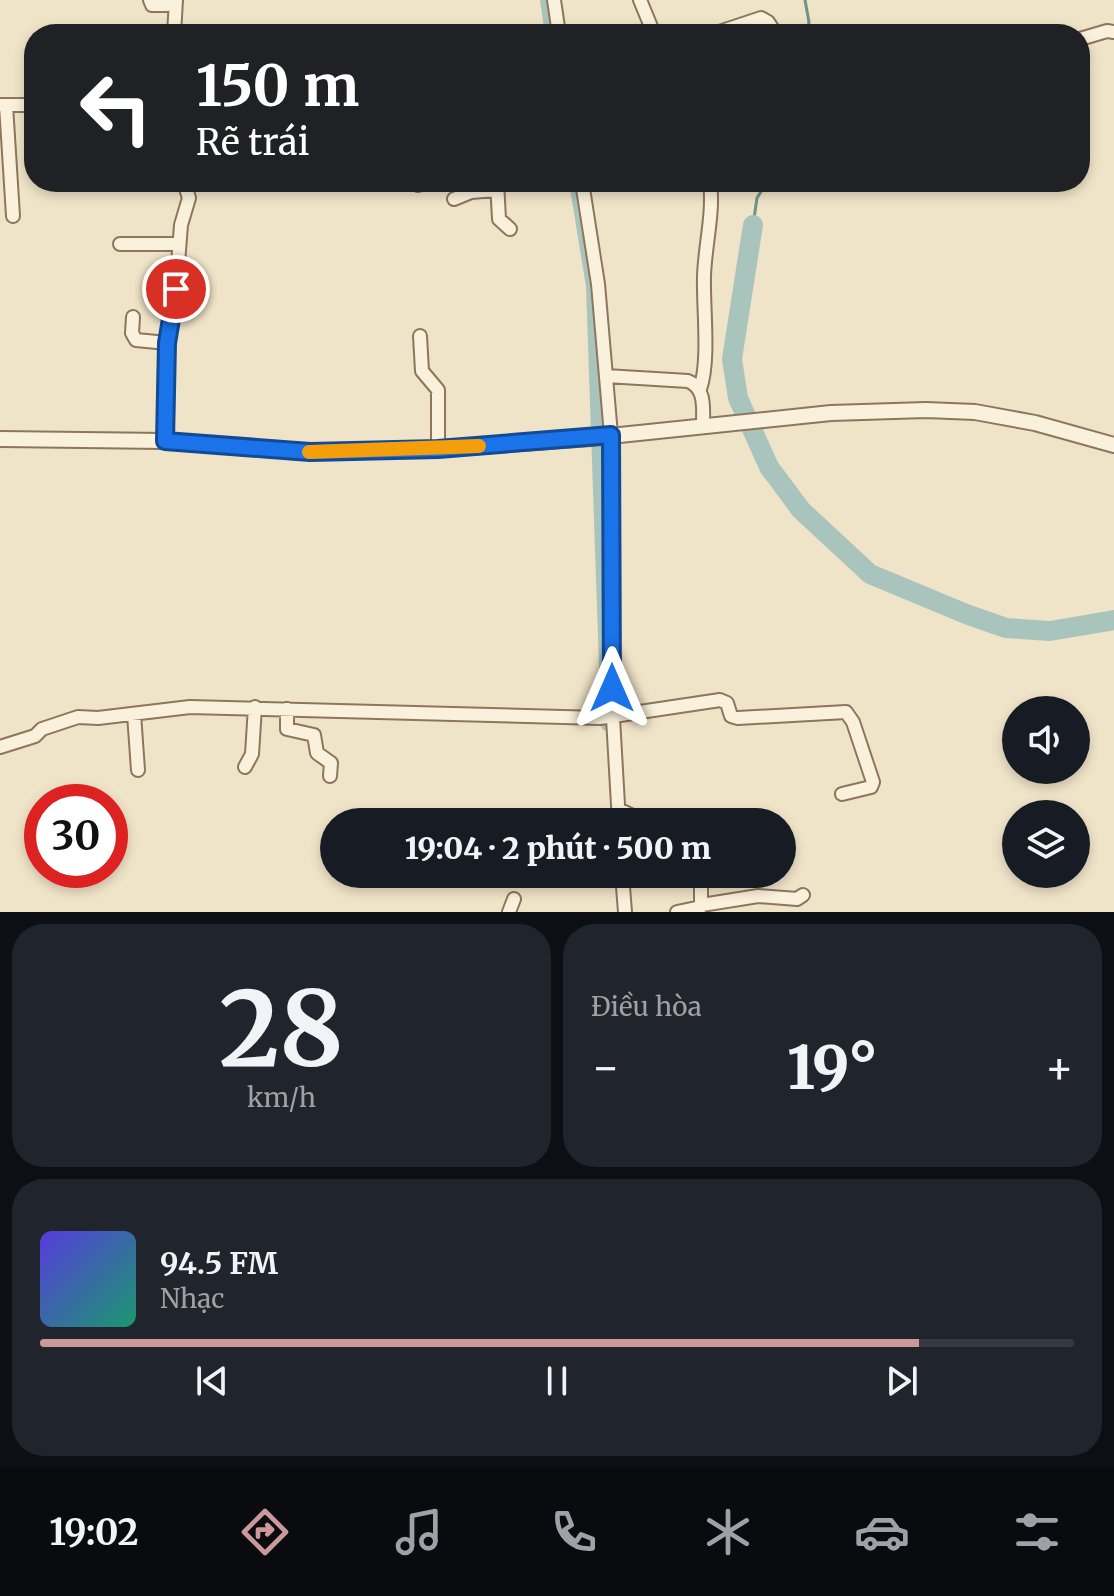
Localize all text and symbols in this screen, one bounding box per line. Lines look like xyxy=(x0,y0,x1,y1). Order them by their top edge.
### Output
text: 150 m xyxy=(196,51,359,121)
icon: left xyxy=(64,56,168,160)
text: Rẽ trái xyxy=(196,120,309,165)
pin xyxy=(142,255,210,323)
icon: arrive xyxy=(154,267,198,311)
position arrow xyxy=(570,646,654,730)
map controls xyxy=(1002,696,1090,888)
button: sound xyxy=(1002,696,1090,784)
speed limit sign: 30 xyxy=(24,784,128,888)
button: layers xyxy=(1002,800,1090,888)
text: 19:04 · 2 phút · 500 m xyxy=(405,829,711,867)
text: 28 xyxy=(219,964,344,1094)
text: Điều hòa xyxy=(591,990,702,1023)
text: 19° xyxy=(787,1030,878,1105)
text: − xyxy=(591,1040,620,1095)
text: + xyxy=(1045,1040,1074,1095)
text: km/h xyxy=(247,1081,316,1114)
text: 94.5 FM xyxy=(160,1244,278,1282)
text: Nhạc xyxy=(160,1282,224,1315)
icon: previous xyxy=(190,1359,234,1403)
icon: pause xyxy=(535,1359,579,1403)
icon: next xyxy=(880,1359,924,1403)
icon: directions xyxy=(237,1504,293,1560)
icon: music xyxy=(391,1504,447,1560)
icon: phone xyxy=(546,1504,602,1560)
icon: climate xyxy=(700,1504,756,1560)
icon: car xyxy=(854,1504,910,1560)
icon: filters xyxy=(1009,1504,1065,1560)
text: 19:02 xyxy=(49,1510,139,1555)

